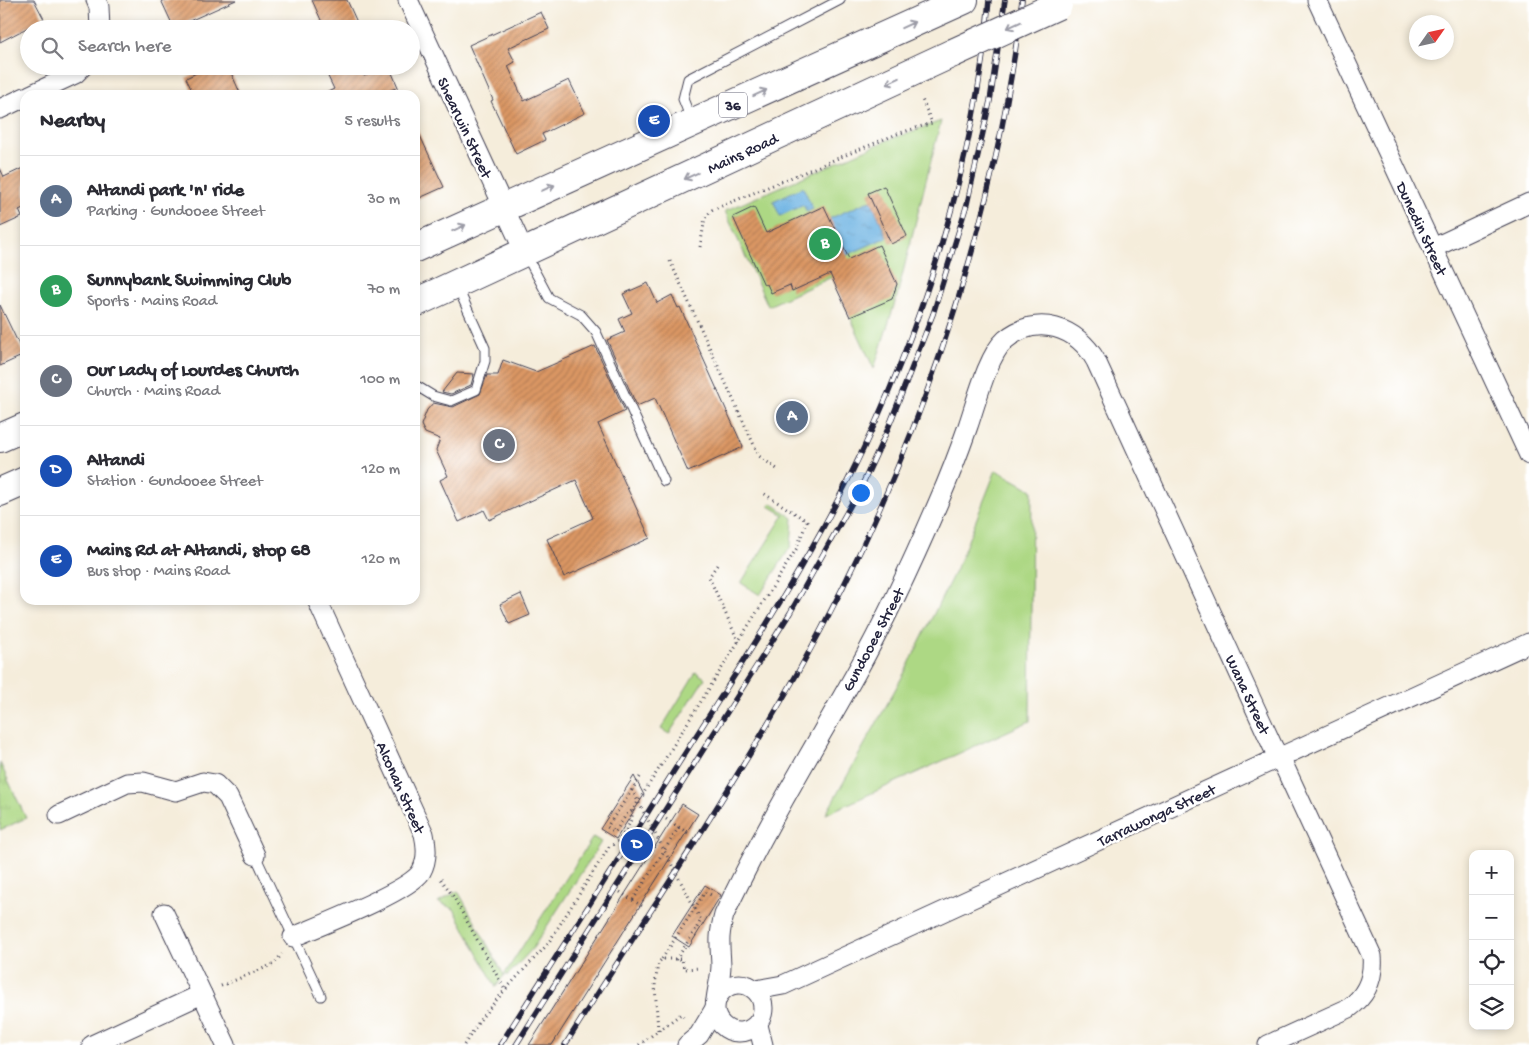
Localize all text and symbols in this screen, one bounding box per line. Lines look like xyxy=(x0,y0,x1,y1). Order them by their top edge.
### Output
north arrow xyxy=(1409,15,1454,60)
search box xyxy=(20,20,420,75)
one-way arrow xyxy=(900,20,915,30)
one-way arrow xyxy=(1007,21,1022,31)
icon: search xyxy=(38,34,66,62)
text: Search here xyxy=(78,36,172,59)
street label: Shearwin Street xyxy=(431,75,495,183)
one-way arrow xyxy=(886,77,901,86)
one-way arrow xyxy=(752,88,767,97)
road number: 36 xyxy=(719,92,747,118)
pin: E xyxy=(638,102,670,140)
text: Nearby xyxy=(40,110,105,135)
text: 5 results xyxy=(345,113,400,132)
street label: Mains Road xyxy=(705,130,783,180)
one-way arrow xyxy=(684,172,699,181)
street label: Dunedin Street xyxy=(1390,179,1450,280)
text: Altandi park 'n' ride xyxy=(87,180,244,203)
one-way arrow xyxy=(540,183,555,192)
text: A xyxy=(51,191,61,210)
text: 30 m xyxy=(367,191,400,210)
text: Parking · Gundooee Street xyxy=(87,203,264,222)
one-way arrow xyxy=(451,223,466,232)
pin: B xyxy=(809,225,841,263)
text: Sunnybank Swimming Club xyxy=(87,270,291,293)
text: B xyxy=(52,281,60,300)
text: 70 m xyxy=(367,281,400,300)
text: Sports · Mains Road xyxy=(87,293,217,312)
text: Our Lady of Lourdes Church xyxy=(87,360,299,383)
text: C xyxy=(52,371,60,390)
text: 100 m xyxy=(360,371,400,390)
text: Church · Mains Road xyxy=(87,383,220,402)
pin: A xyxy=(776,398,808,436)
pin: C xyxy=(483,426,515,464)
text: Altandi xyxy=(87,450,145,473)
text: D xyxy=(51,461,61,480)
text: 120 m xyxy=(361,461,400,480)
text: Station · Gundooee Street xyxy=(87,473,263,492)
your location xyxy=(848,480,874,506)
text: Mains Rd at Altandi, stop 68 xyxy=(87,540,311,563)
text: E xyxy=(51,551,61,570)
text: 120 m xyxy=(361,551,400,570)
text: Bus stop · Mains Road xyxy=(87,563,229,582)
street label: Gundooee Street xyxy=(840,584,911,696)
street label: Wana Street xyxy=(1219,653,1273,740)
street label: Alconah Street xyxy=(370,740,428,839)
street label: Tarrawonga Street xyxy=(1095,781,1221,853)
pin: D xyxy=(621,826,653,864)
map controls xyxy=(1469,850,1514,1030)
button: + xyxy=(1469,850,1514,895)
button: − xyxy=(1469,895,1514,940)
button: locate xyxy=(1469,940,1514,985)
button: layers xyxy=(1469,985,1514,1030)

